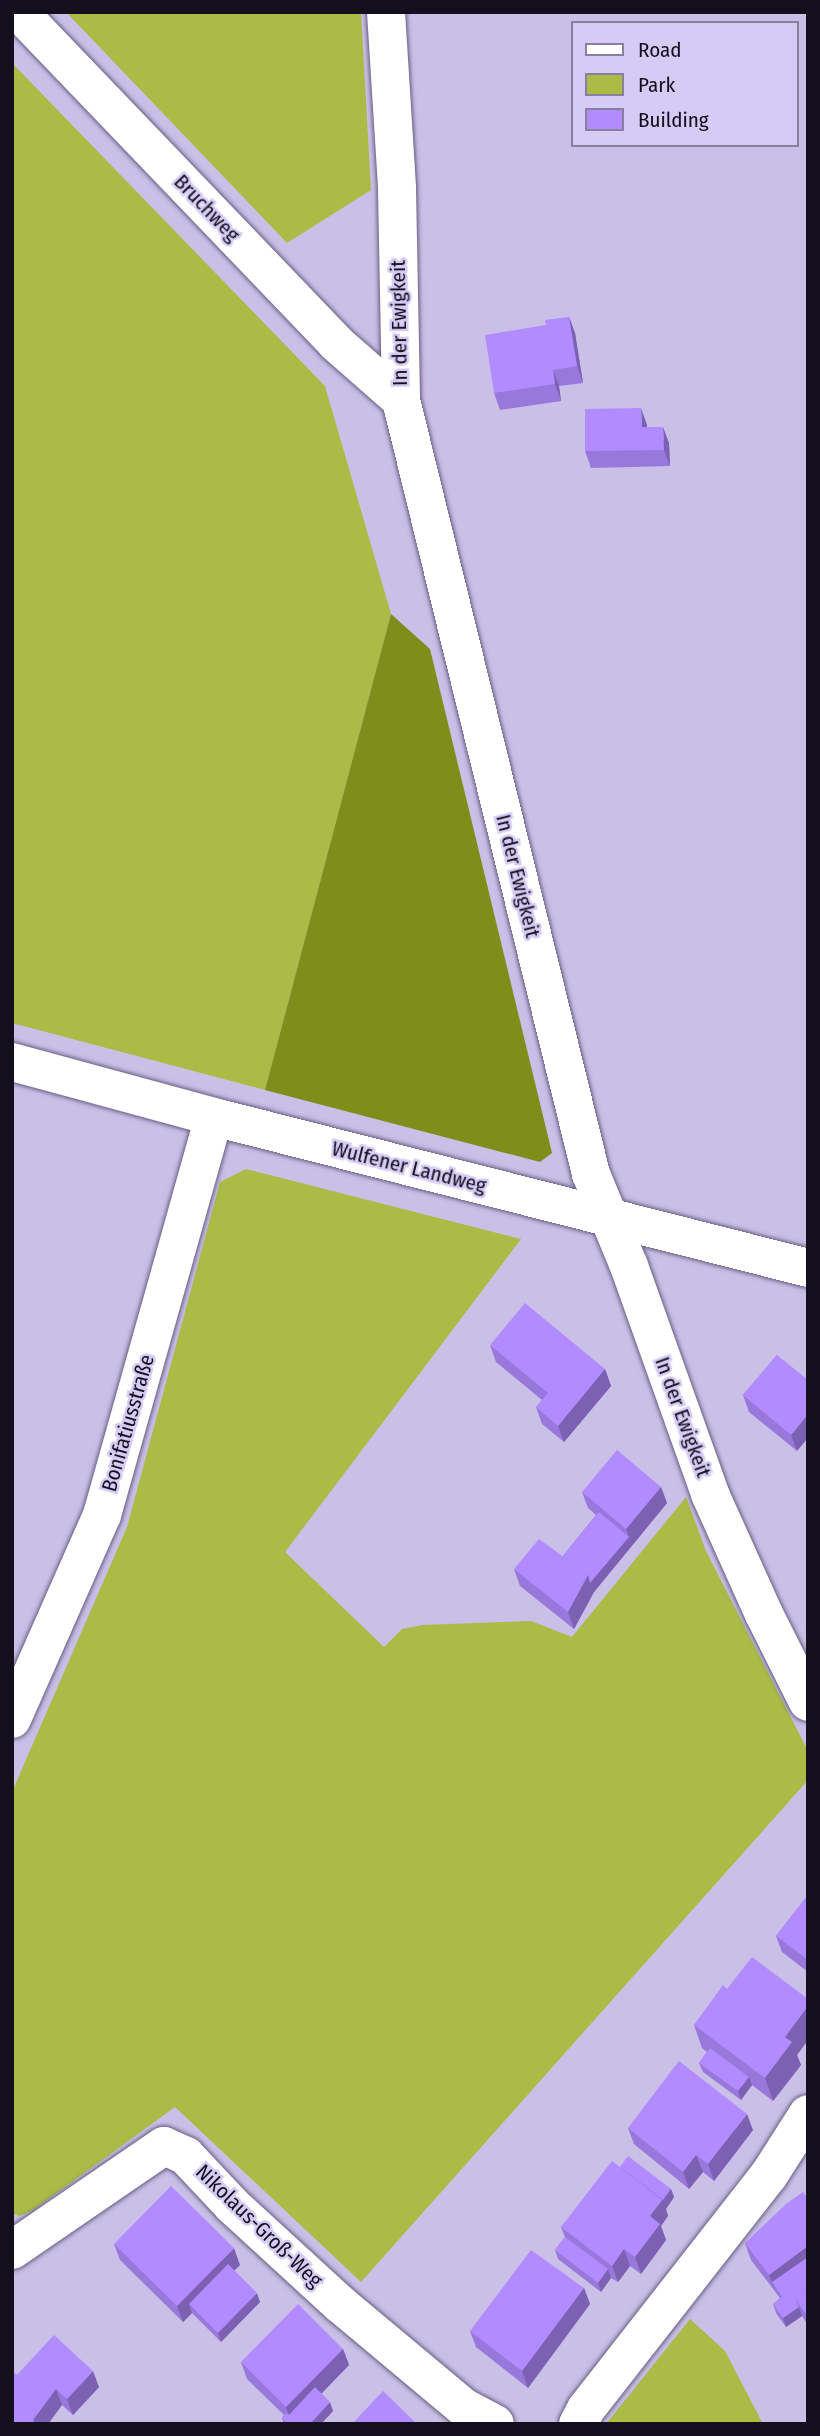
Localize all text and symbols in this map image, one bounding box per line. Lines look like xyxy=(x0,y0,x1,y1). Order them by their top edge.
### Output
legend xyxy=(572,21,799,147)
text: Road xyxy=(638,37,682,63)
text: Park xyxy=(638,72,675,98)
text: Building xyxy=(638,107,709,133)
street label: Bruchweg xyxy=(169,169,245,247)
street label: In der Ewigkeit xyxy=(385,260,413,386)
street label: In der Ewigkeit xyxy=(491,812,545,940)
street label: Wulfener Landweg xyxy=(329,1136,489,1198)
street label: Bonifatiusstraße xyxy=(96,1352,160,1494)
street label: In der Ewigkeit xyxy=(650,1353,716,1481)
street label: Nikolaus-Groß-Weg xyxy=(190,2159,328,2293)

